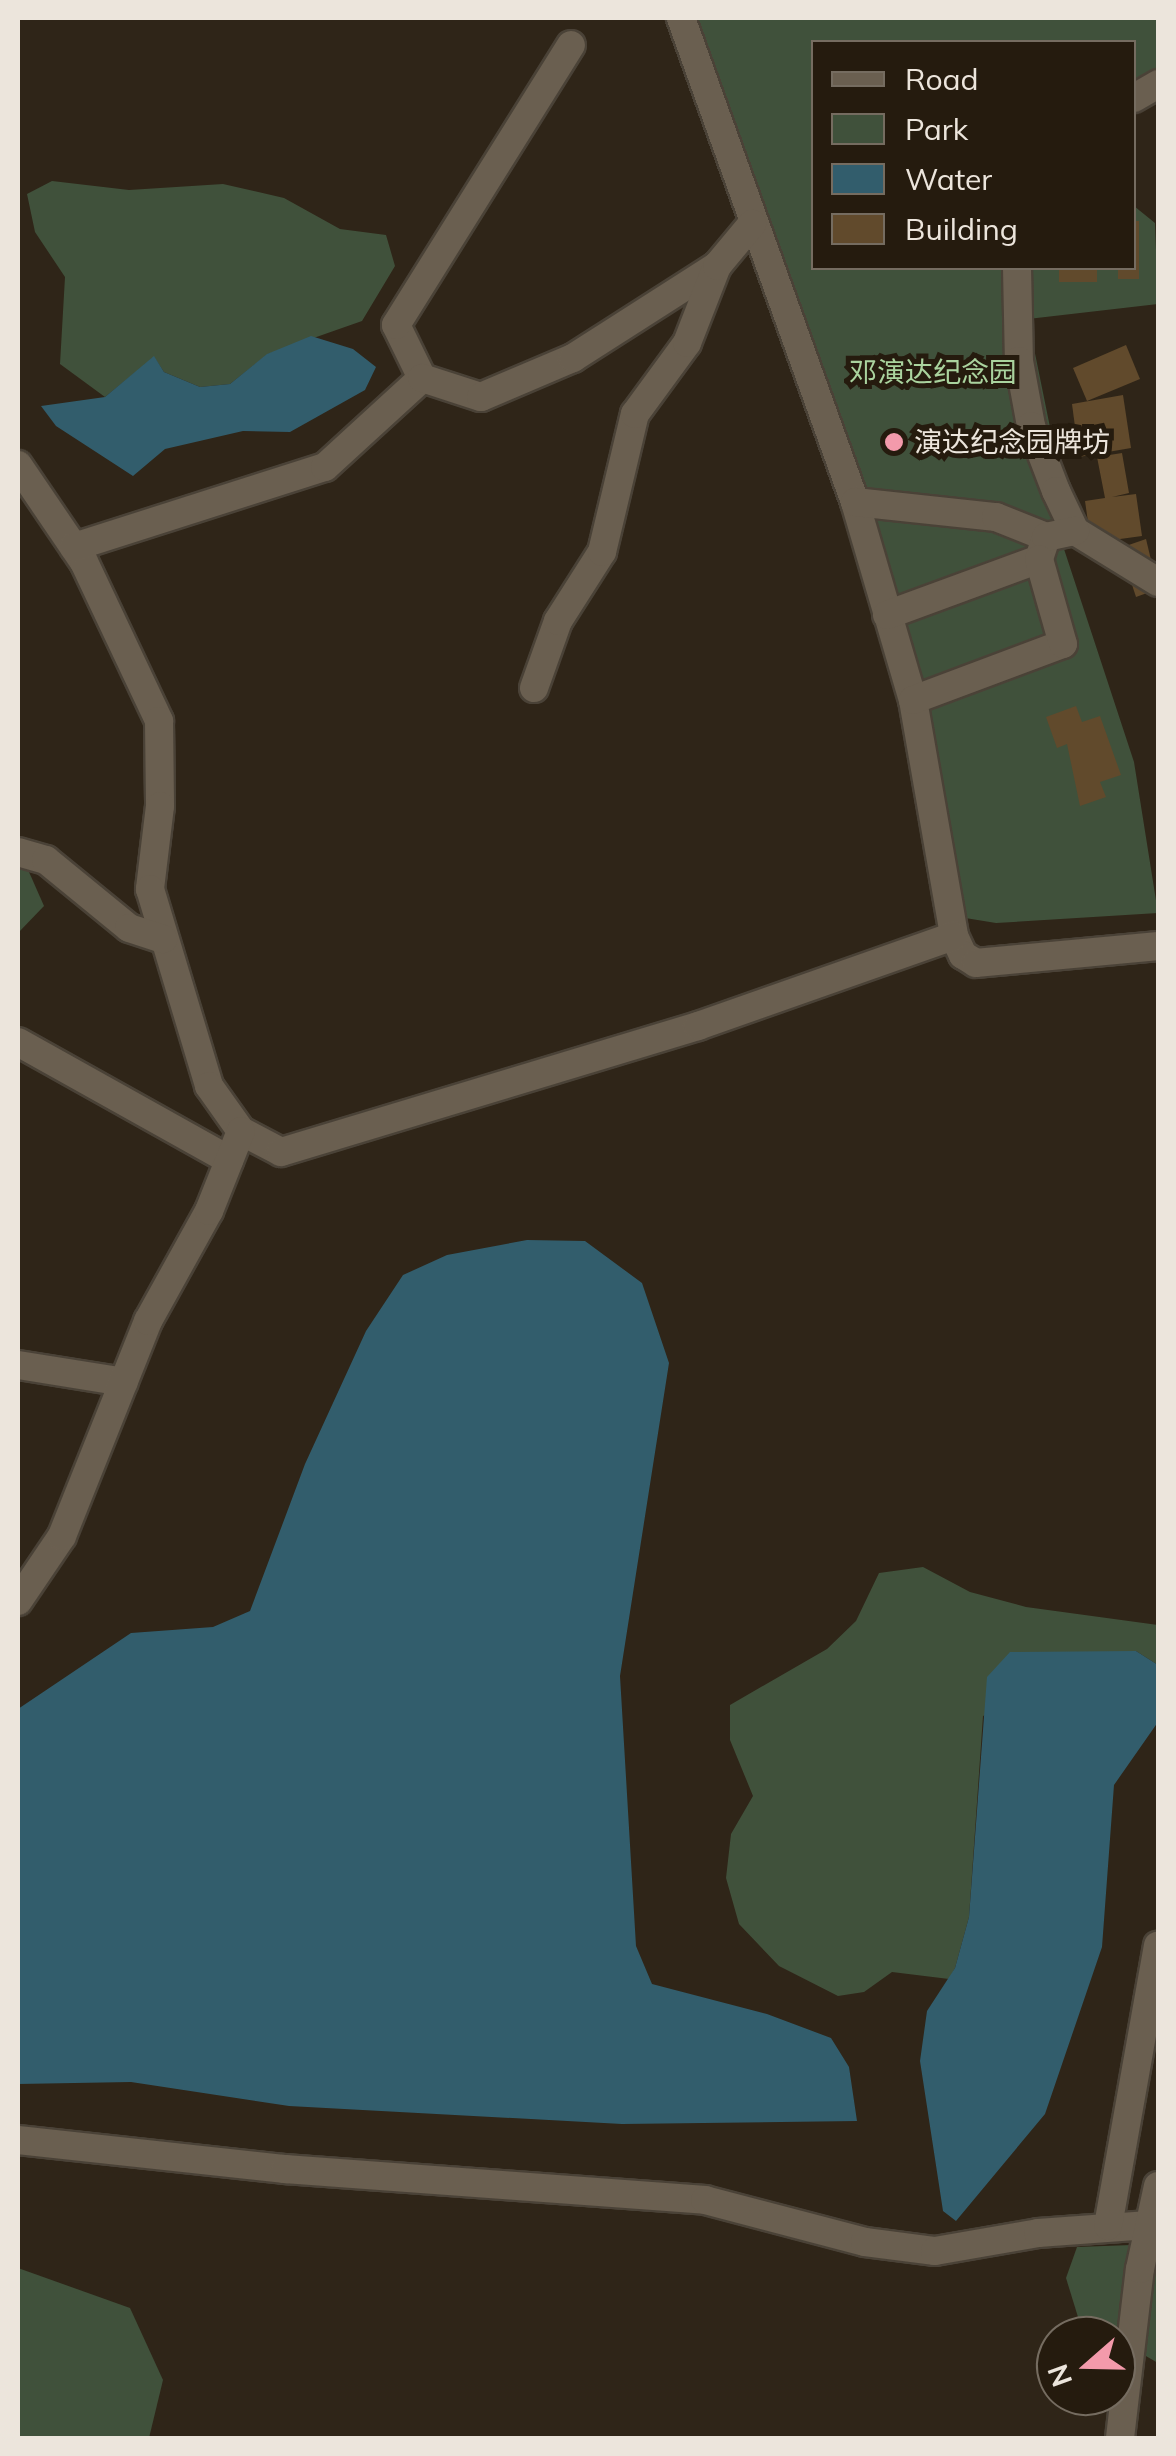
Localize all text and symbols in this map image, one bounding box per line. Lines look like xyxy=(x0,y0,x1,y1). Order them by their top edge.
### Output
legend xyxy=(811,40,1136,270)
text: Road xyxy=(905,60,979,98)
text: Park xyxy=(905,110,968,148)
text: Water xyxy=(905,160,992,198)
text: Building xyxy=(905,210,1018,248)
park label: 邓演达纪念园 xyxy=(849,355,1017,389)
place label: 演达纪念园牌坊 xyxy=(914,425,1110,459)
marker: 演达纪念园牌坊 xyxy=(883,431,905,453)
north arrow xyxy=(1036,2316,1136,2416)
text: N xyxy=(1039,2360,1079,2392)

